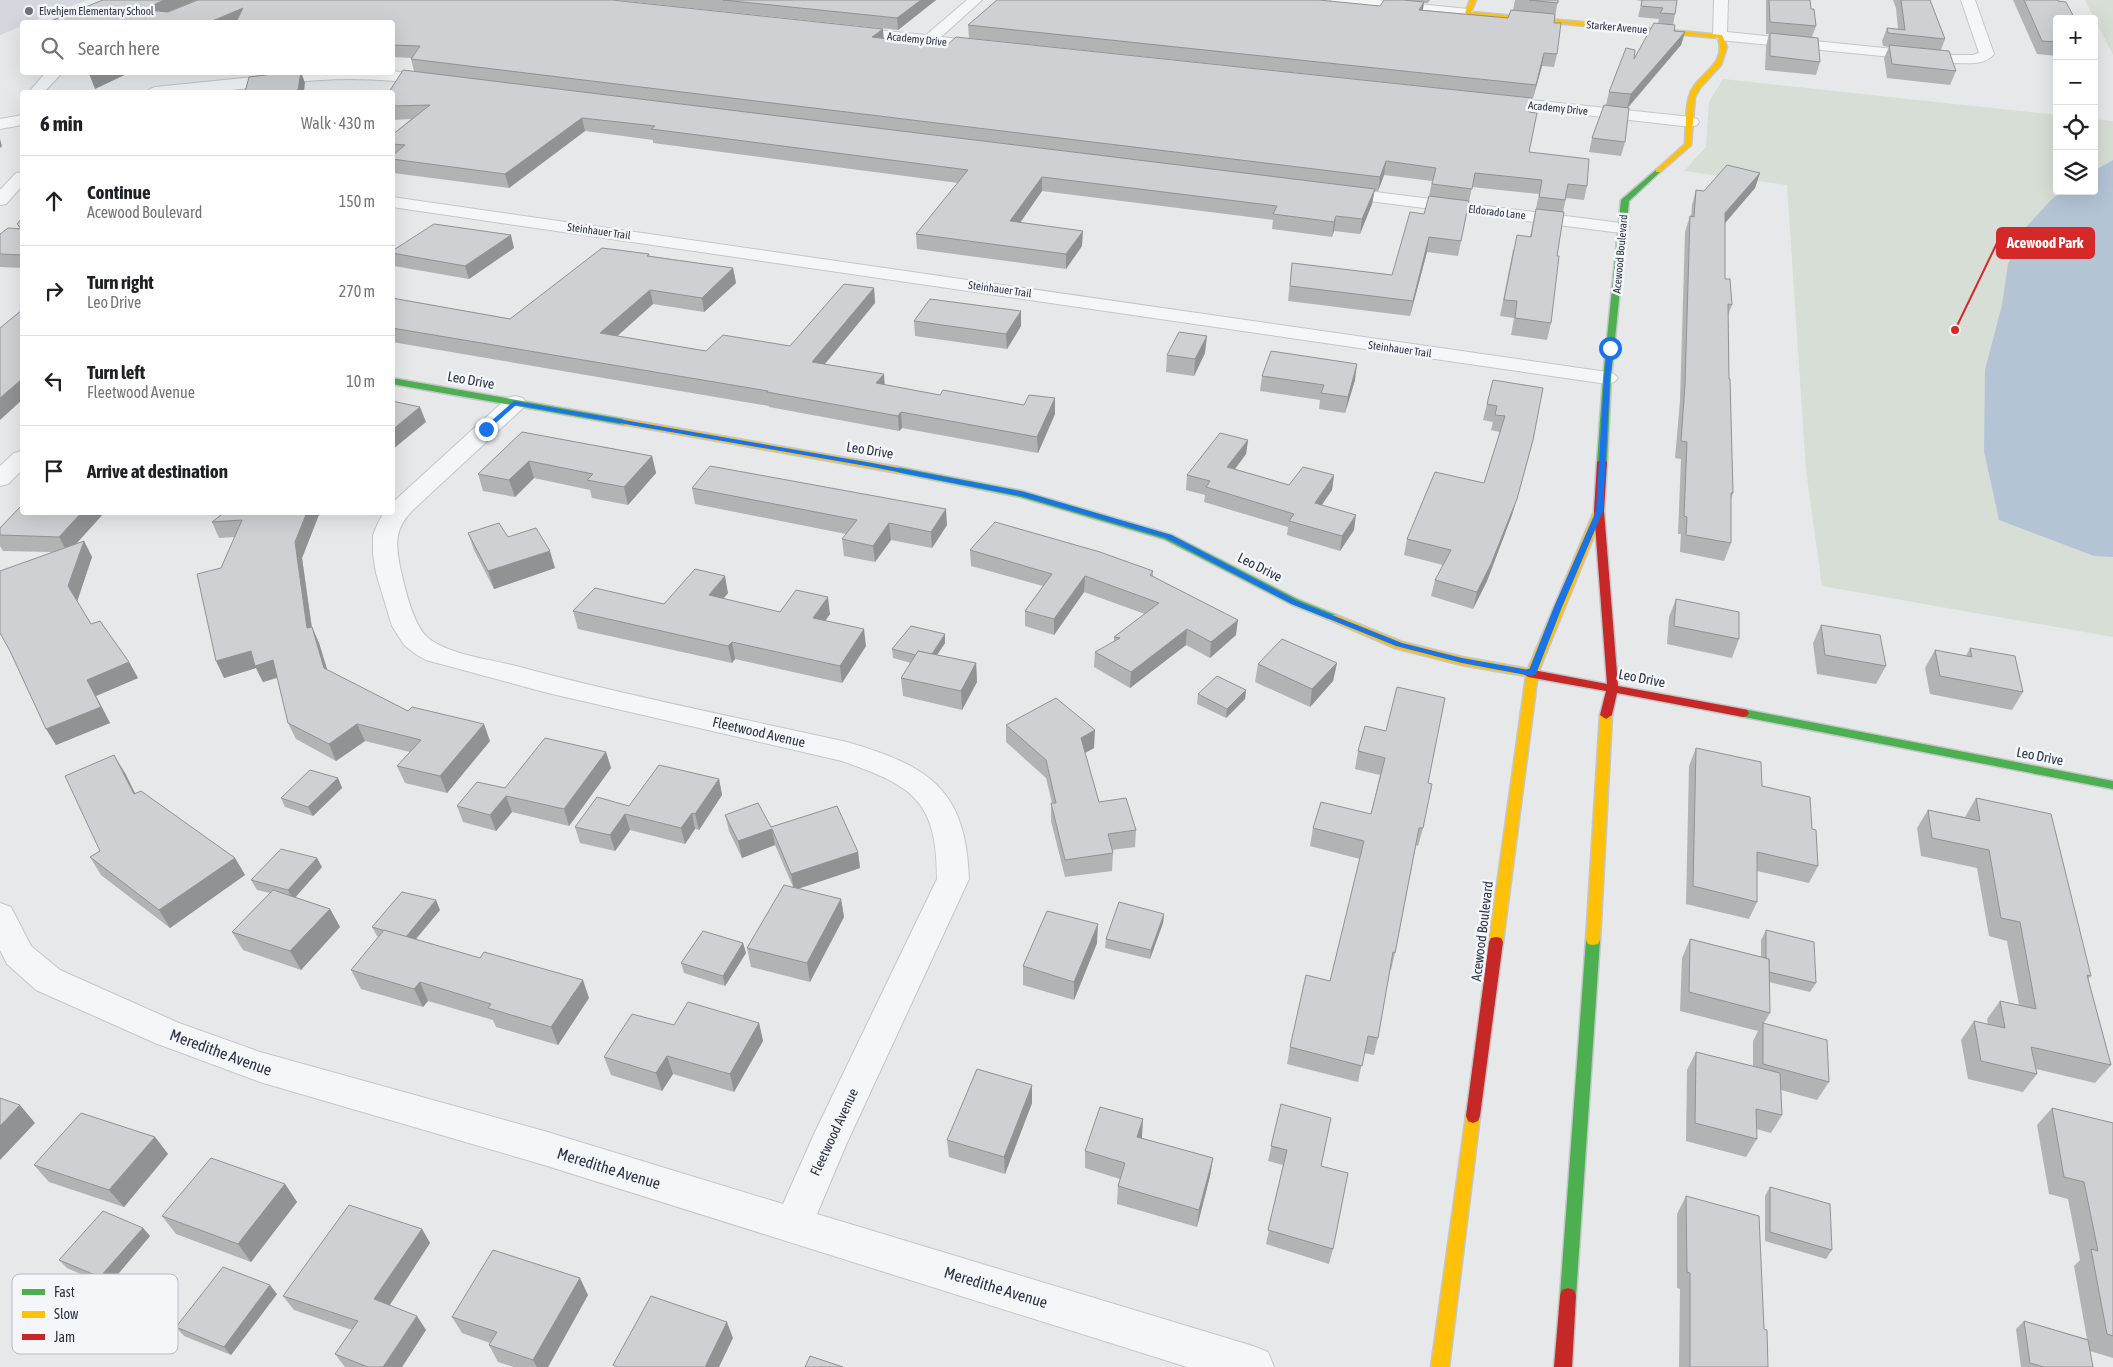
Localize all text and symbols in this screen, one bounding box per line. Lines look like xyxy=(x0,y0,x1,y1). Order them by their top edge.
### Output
marker: Elvehjem Elementary School xyxy=(23,5,35,17)
place label: Elvehjem Elementary School xyxy=(39,5,154,17)
map controls xyxy=(2053,15,2098,195)
button: + xyxy=(2053,15,2098,60)
street label: Starker Avenue xyxy=(1586,18,1648,36)
search box xyxy=(20,20,395,75)
street label: Academy Drive xyxy=(886,30,948,48)
icon: search xyxy=(38,34,66,62)
text: Search here xyxy=(78,37,160,59)
button: − xyxy=(2053,60,2098,105)
street label: Academy Drive xyxy=(1527,99,1589,117)
button: locate xyxy=(2053,105,2098,150)
text: 6 min xyxy=(40,111,83,135)
text: Walk · 430 m xyxy=(301,114,375,132)
button: layers xyxy=(2053,150,2098,195)
text: Continue xyxy=(87,181,151,203)
icon: ahead xyxy=(40,187,68,215)
text: 150 m xyxy=(339,192,375,210)
text: Acewood Boulevard xyxy=(87,203,202,221)
street label: Eldorado Lane xyxy=(1468,203,1526,221)
street label: Acewood Boulevard xyxy=(1611,214,1629,294)
street label: Steinhauer Trail xyxy=(567,221,632,241)
callout: Acewood Park xyxy=(1997,228,2094,258)
text: Acewood Park xyxy=(2006,234,2084,251)
text: Turn right xyxy=(87,271,154,293)
icon: right xyxy=(40,277,68,305)
street label: Steinhauer Trail xyxy=(968,279,1033,299)
text: 270 m xyxy=(339,282,375,300)
text: Leo Drive xyxy=(87,293,141,311)
route start xyxy=(1599,337,1622,360)
street label: Steinhauer Trail xyxy=(1368,339,1433,359)
text: Turn left xyxy=(87,361,145,383)
icon: left xyxy=(40,367,68,395)
street label: Leo Drive xyxy=(446,368,496,392)
text: 10 m xyxy=(346,372,375,390)
text: Fleetwood Avenue xyxy=(87,383,195,401)
route end xyxy=(475,418,498,441)
street label: Leo Drive xyxy=(845,438,895,462)
icon: arrive xyxy=(40,457,68,485)
text: Arrive at destination xyxy=(87,460,228,482)
street label: Leo Drive xyxy=(1235,549,1285,585)
street label: Leo Drive xyxy=(1617,666,1667,690)
street label: Fleetwood Avenue xyxy=(711,714,807,750)
street label: Leo Drive xyxy=(2015,744,2065,768)
street label: Acewood Boulevard xyxy=(1468,880,1496,982)
street label: Meredithe Avenue xyxy=(168,1025,274,1079)
street label: Fleetwood Avenue xyxy=(807,1086,861,1178)
street label: Meredithe Avenue xyxy=(555,1144,663,1192)
street label: Meredithe Avenue xyxy=(942,1263,1050,1311)
legend xyxy=(12,1274,178,1354)
text: Fast xyxy=(54,1284,75,1300)
text: Slow xyxy=(54,1306,79,1322)
text: Jam xyxy=(54,1329,75,1345)

